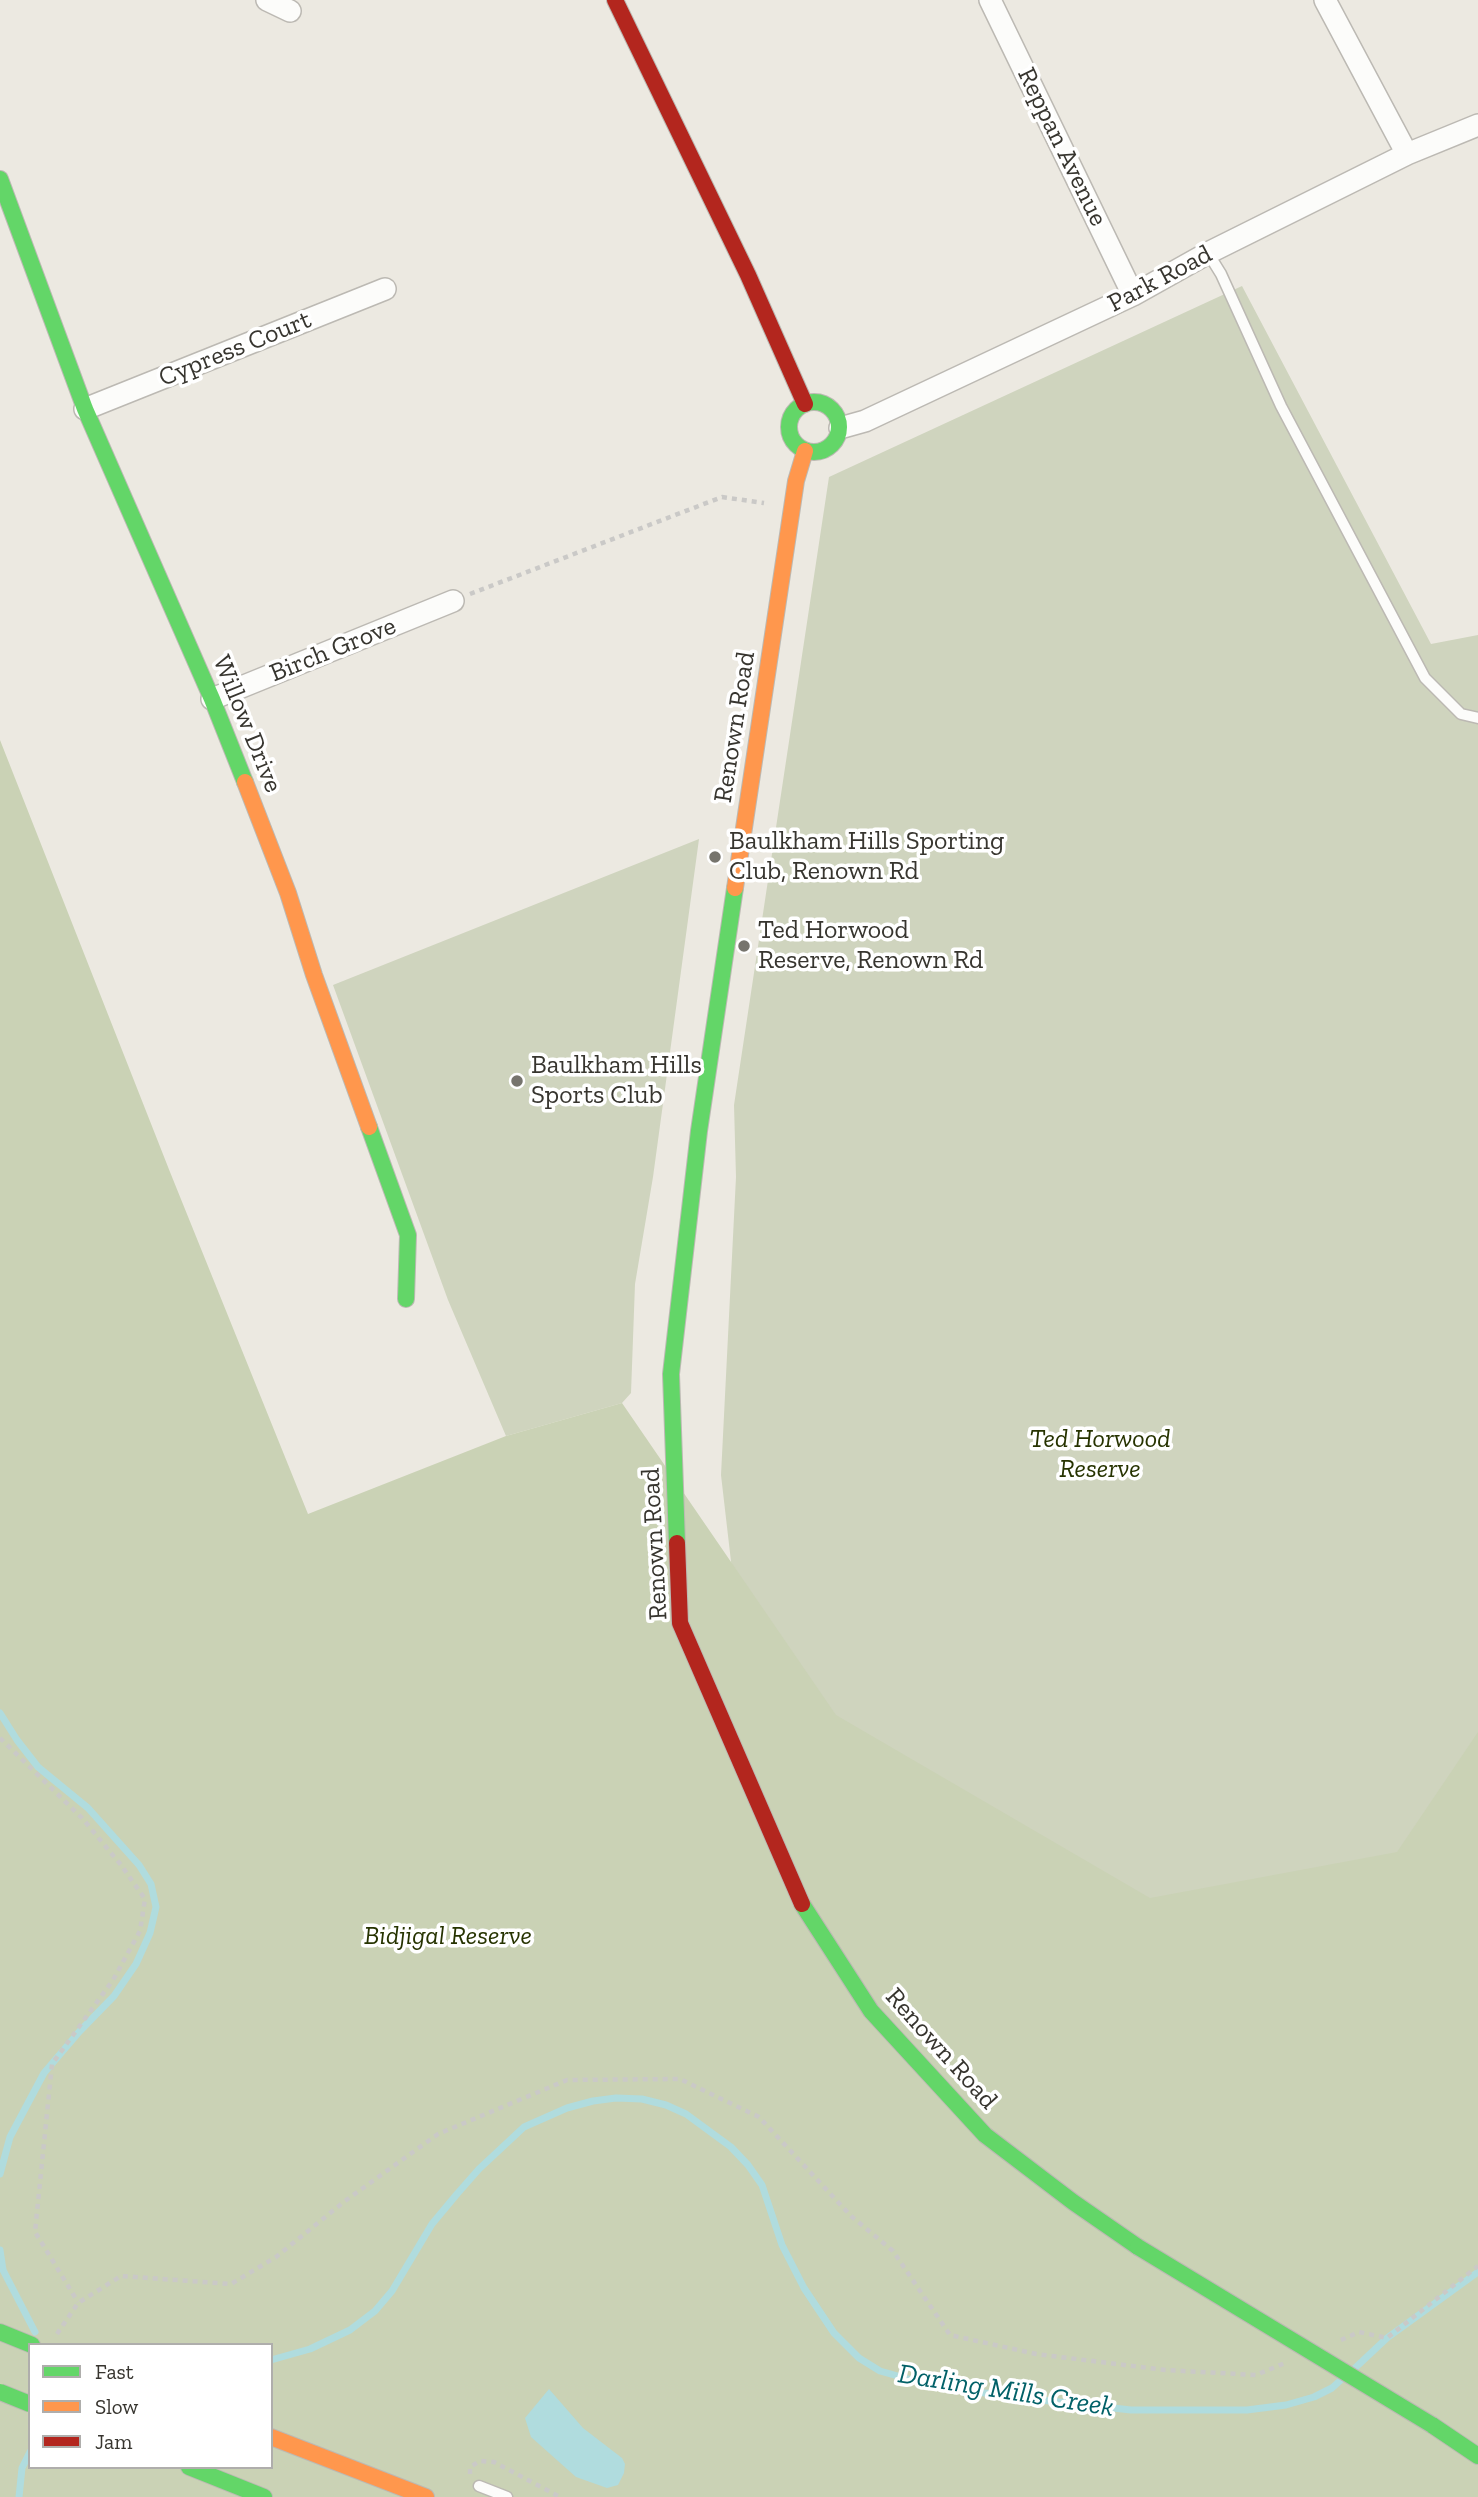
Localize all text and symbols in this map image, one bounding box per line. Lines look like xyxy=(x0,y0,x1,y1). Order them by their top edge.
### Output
street label: Reppan Avenue xyxy=(1010,63,1114,231)
street label: Park Road xyxy=(1103,239,1217,319)
street label: Cypress Court xyxy=(154,304,316,394)
street label: Birch Grove xyxy=(265,611,401,689)
street label: Renown Road xyxy=(708,649,762,805)
street label: Willow Drive xyxy=(205,651,289,797)
place label: Baulkham Hills Sporting Club, Renown Rd xyxy=(729,826,1004,888)
marker: Baulkham Hills Sporting Club, Renown Rd xyxy=(707,849,723,865)
place label: Ted Horwood Reserve, Renown Rd xyxy=(758,915,983,976)
marker: Ted Horwood Reserve, Renown Rd xyxy=(736,938,752,954)
place label: Baulkham Hills Sports Club xyxy=(531,1050,702,1112)
marker: Baulkham Hills Sports Club xyxy=(509,1073,525,1089)
park label: Ted Horwood Reserve xyxy=(1029,1424,1171,1486)
street label: Renown Road xyxy=(635,1467,675,1621)
park label: Bidjigal Reserve xyxy=(364,1921,532,1953)
street label: Renown Road xyxy=(878,1982,1004,2116)
legend xyxy=(28,2343,273,2469)
water label: Darling Mills Creek xyxy=(896,2357,1116,2425)
text: Fast xyxy=(95,2359,134,2384)
text: Slow xyxy=(95,2394,138,2419)
text: Jam xyxy=(95,2429,132,2454)

